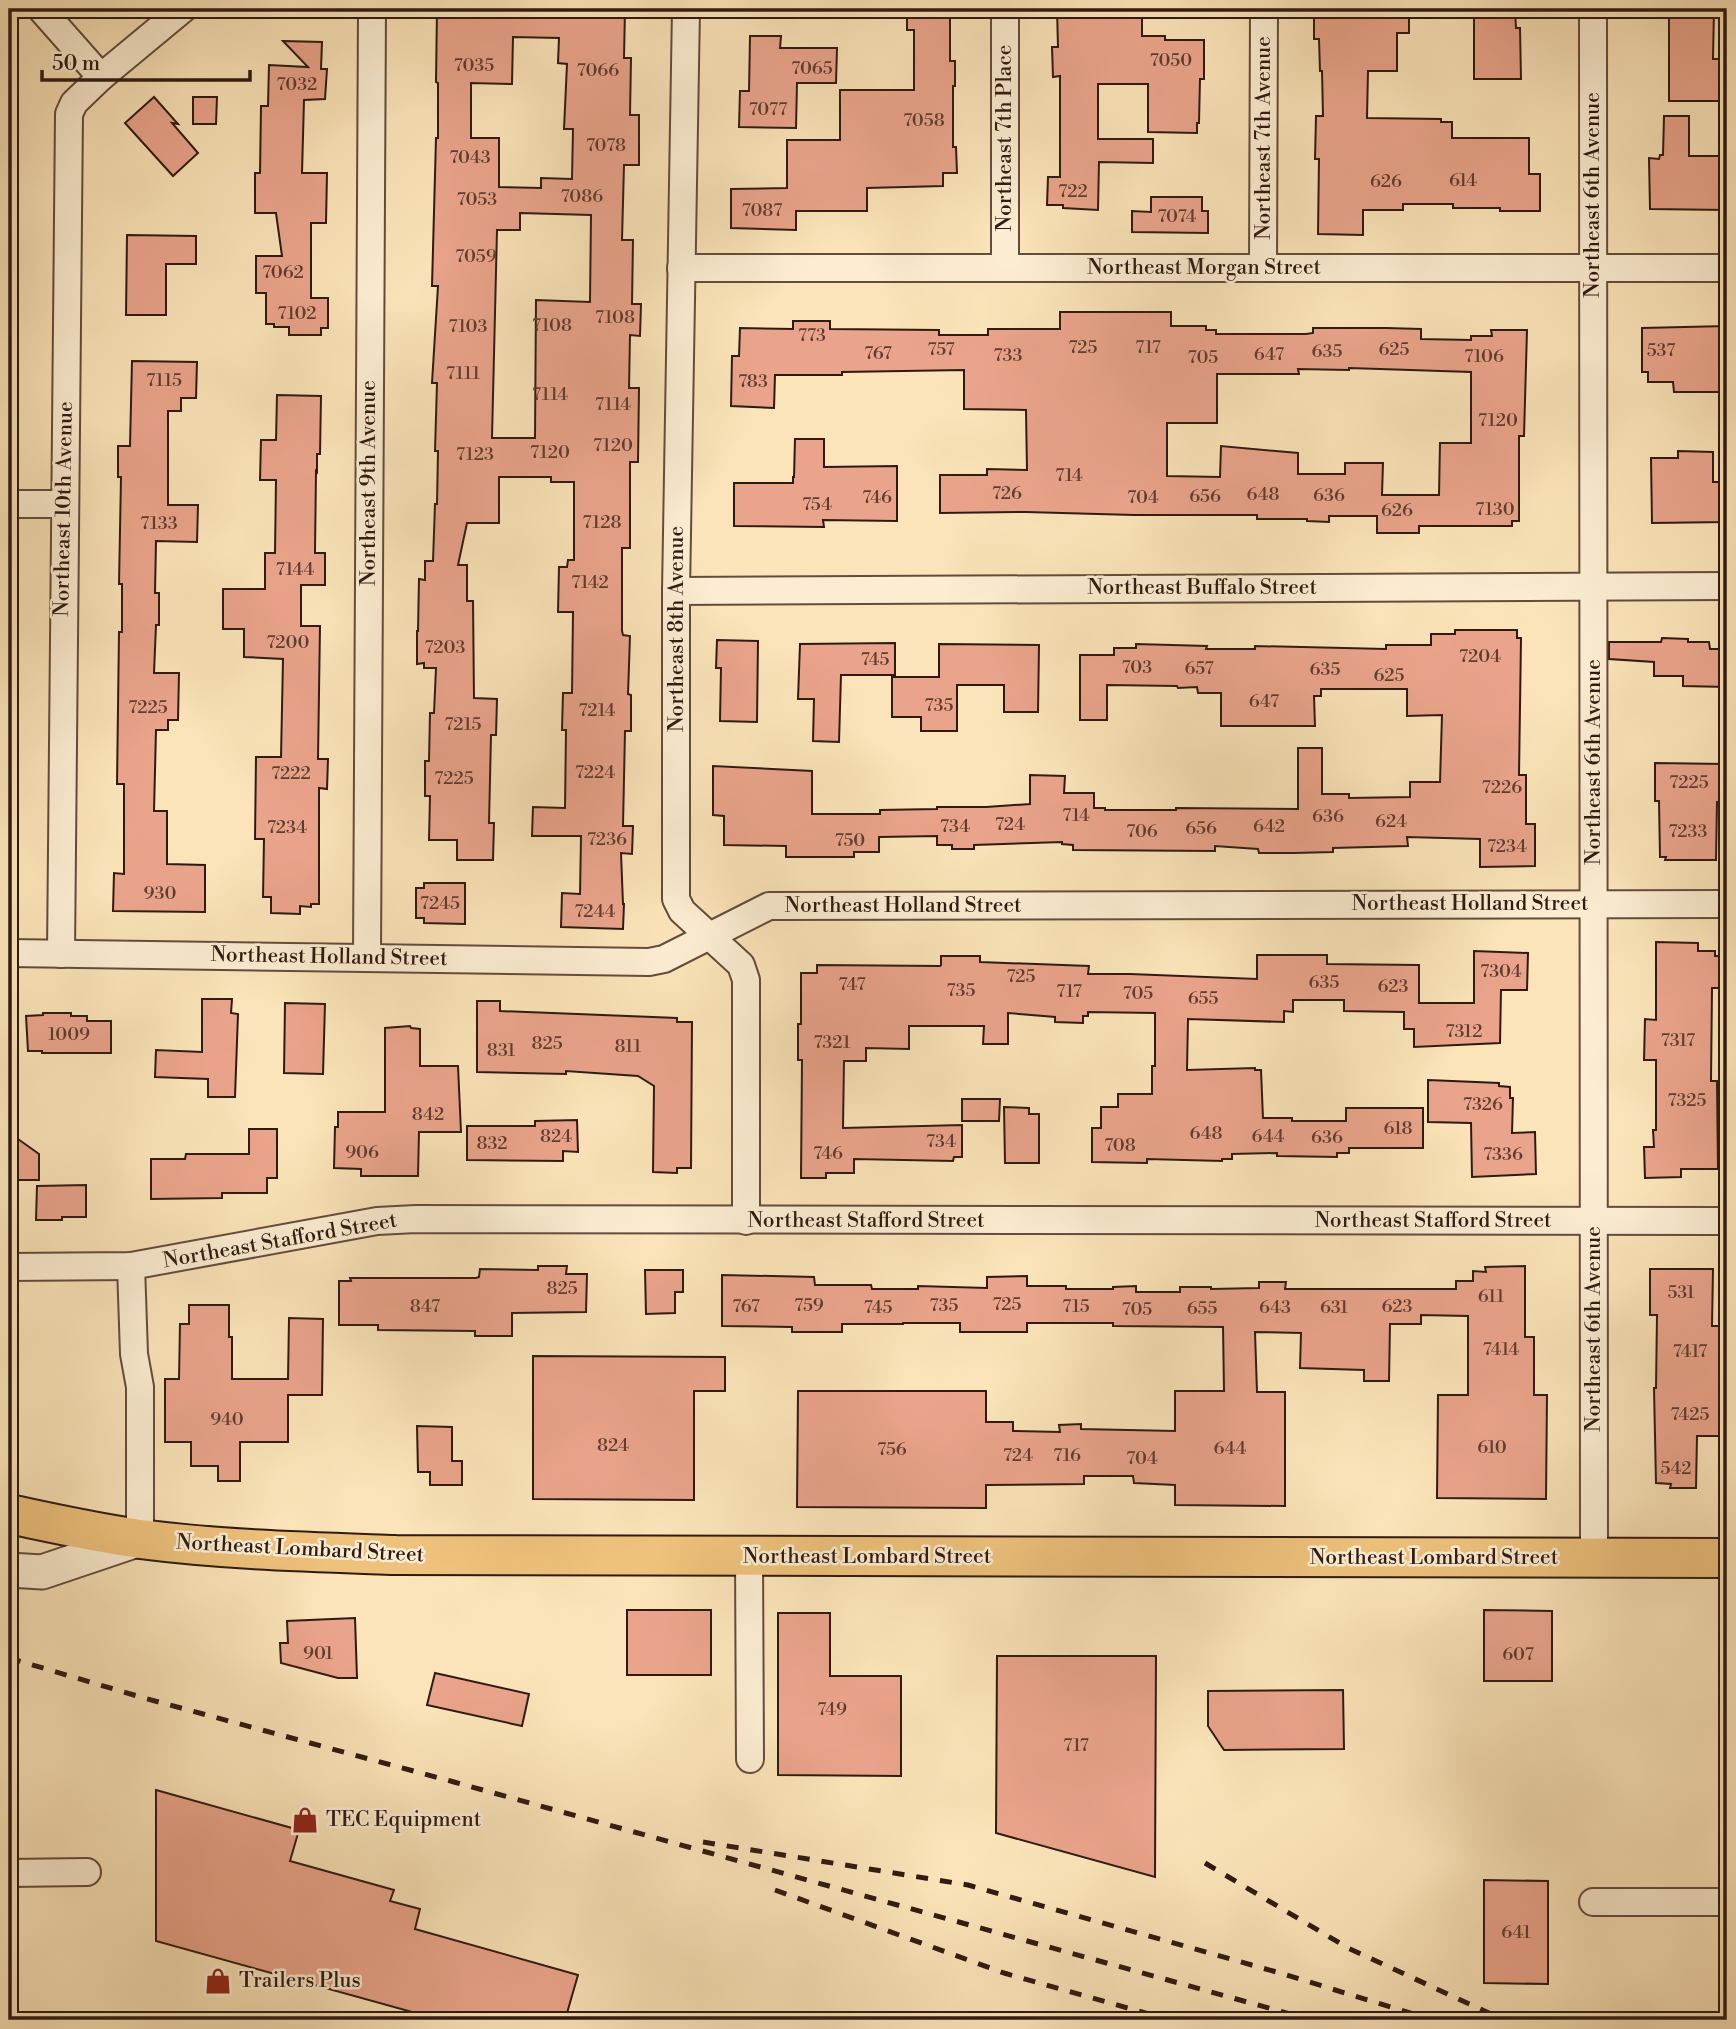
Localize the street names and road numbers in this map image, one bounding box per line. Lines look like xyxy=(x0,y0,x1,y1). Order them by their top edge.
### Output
street label: Northeast 7th Avenue xyxy=(1251,36,1277,240)
street label: Northeast 7th Place xyxy=(992,45,1018,231)
street label: Northeast 6th Avenue xyxy=(1580,92,1606,298)
street label: Northeast Morgan Street xyxy=(1087,255,1322,281)
street label: Northeast 9th Avenue xyxy=(356,380,382,586)
street label: Northeast 10th Avenue xyxy=(49,401,79,617)
street label: Northeast 8th Avenue xyxy=(664,526,690,732)
street label: Northeast Buffalo Street xyxy=(1087,575,1317,601)
street label: Northeast 6th Avenue xyxy=(1581,659,1607,865)
street label: Northeast Holland Street xyxy=(1352,891,1589,917)
street label: Northeast Holland Street xyxy=(785,893,1022,919)
street label: Northeast Holland Street xyxy=(210,942,448,972)
street label: Northeast Stafford Street xyxy=(161,1208,400,1274)
street label: Northeast Stafford Street xyxy=(748,1208,985,1234)
street label: Northeast Stafford Street xyxy=(1315,1208,1552,1234)
street label: Northeast 6th Avenue xyxy=(1581,1226,1607,1432)
street label: Northeast Lombard Street xyxy=(175,1530,425,1569)
street label: Northeast Lombard Street xyxy=(743,1544,992,1570)
street label: Northeast Lombard Street xyxy=(1310,1545,1559,1571)

